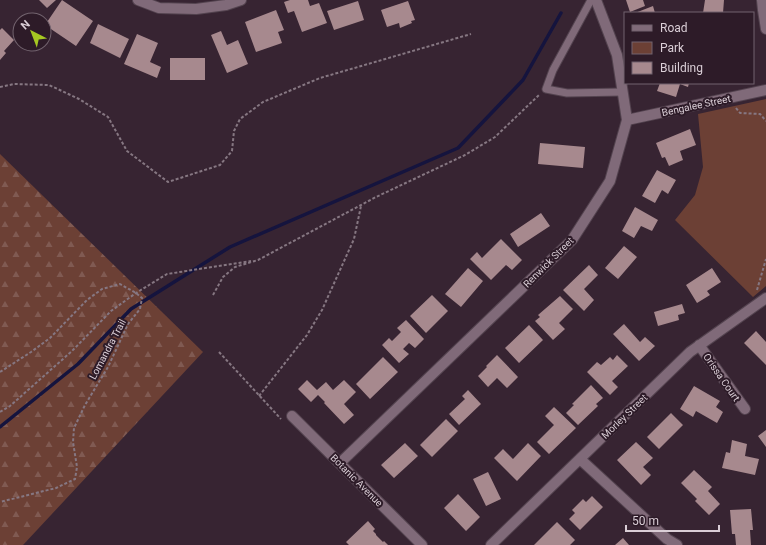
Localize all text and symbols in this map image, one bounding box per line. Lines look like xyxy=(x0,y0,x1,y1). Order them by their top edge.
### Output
north arrow xyxy=(12,12,52,52)
legend xyxy=(624,12,754,84)
text: N xyxy=(18,17,33,32)
text: Road xyxy=(660,21,688,35)
text: Park xyxy=(660,41,685,55)
text: Building xyxy=(660,61,703,75)
street label: Bengalee Street xyxy=(661,93,731,118)
street label: Renwick Street xyxy=(521,235,576,290)
street label: Lomandra Trail xyxy=(87,317,128,381)
street label: Orissa Court xyxy=(701,351,742,403)
street label: Morley Street xyxy=(599,392,649,441)
street label: Botanic Avenue xyxy=(328,452,385,509)
scale bar xyxy=(626,507,719,533)
text: 50 m xyxy=(632,514,659,528)

